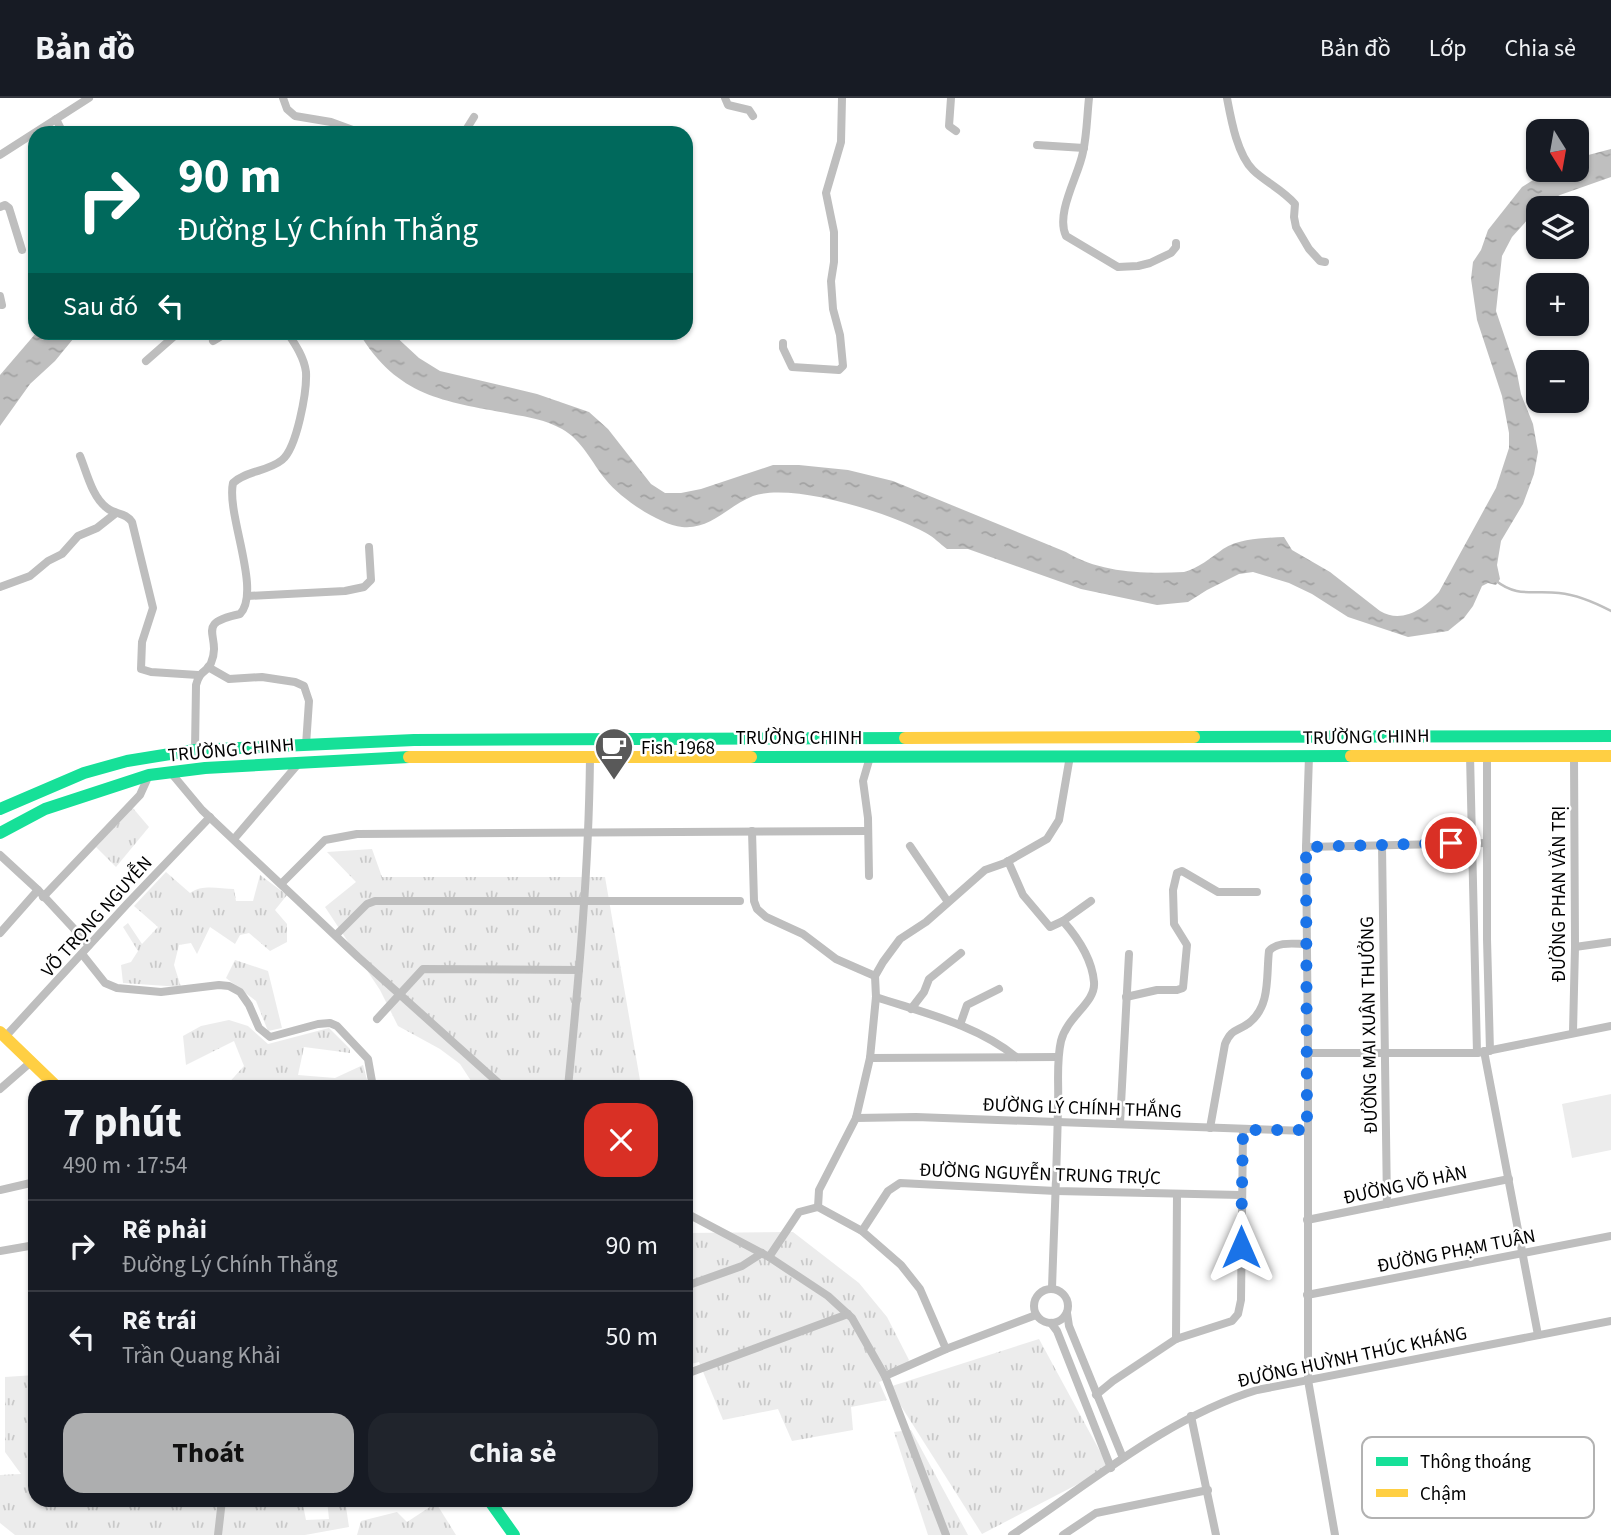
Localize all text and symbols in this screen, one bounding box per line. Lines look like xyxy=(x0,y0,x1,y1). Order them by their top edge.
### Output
text: Bản đồ xyxy=(35,25,135,72)
text: Bản đồ xyxy=(1320,31,1391,66)
text: Lớp xyxy=(1429,31,1466,66)
text: Chia sẻ xyxy=(1504,31,1576,66)
north arrow xyxy=(1526,119,1589,182)
map controls xyxy=(1526,119,1589,413)
text: 90 m xyxy=(178,142,282,212)
icon: right xyxy=(63,154,154,245)
button: layers xyxy=(1526,196,1589,259)
text: Đường Lý Chính Thắng xyxy=(178,207,478,253)
button: + xyxy=(1526,273,1589,336)
icon: left xyxy=(152,287,190,325)
text: Sau đó xyxy=(63,288,138,325)
button: − xyxy=(1526,350,1589,413)
street label: TRƯỜNG CHINH xyxy=(1302,723,1430,752)
street label: TRƯỜNG CHINH xyxy=(736,725,862,752)
cafe icon: Fish 1968 xyxy=(593,726,635,781)
street label: TRƯỜNG CHINH xyxy=(167,732,296,769)
place label: Fish 1968 xyxy=(641,735,715,762)
street label: ĐƯỜNG PHAN VĂN TRỊ xyxy=(1546,806,1573,982)
pin xyxy=(1421,813,1481,873)
icon: arrive xyxy=(1432,824,1470,862)
street label: VÕ TRỌNG NGUYỄN xyxy=(35,850,159,984)
street label: ĐƯỜNG MAI XUÂN THƯỞNG xyxy=(1354,916,1385,1134)
street label: ĐƯỜNG LÝ CHÍNH THẮNG xyxy=(982,1092,1182,1125)
text: 7 phút xyxy=(63,1093,182,1153)
button: close xyxy=(584,1103,658,1177)
text: 490 m · 17:54 xyxy=(63,1149,187,1182)
street label: ĐƯỜNG NGUYỄN TRUNG TRỰC xyxy=(919,1157,1161,1192)
street label: ĐƯỜNG VÕ HÀN xyxy=(1341,1159,1470,1212)
position arrow xyxy=(1204,1210,1278,1284)
text: Rẽ phải xyxy=(122,1211,207,1248)
street label: ĐƯỜNG PHẠM TUÂN xyxy=(1375,1223,1538,1280)
icon: right xyxy=(63,1227,101,1265)
text: 90 m xyxy=(605,1227,658,1264)
text: Đường Lý Chính Thắng xyxy=(122,1248,338,1281)
text: Rẽ trái xyxy=(122,1302,197,1339)
icon: left xyxy=(63,1318,101,1356)
text: 50 m xyxy=(605,1318,658,1355)
street label: ĐƯỜNG HUỲNH THÚC KHÁNG xyxy=(1235,1320,1470,1395)
text: Trần Quang Khải xyxy=(122,1339,281,1372)
button: Thoát xyxy=(63,1413,354,1493)
button: Chia sẻ xyxy=(368,1413,658,1493)
legend xyxy=(1362,1437,1594,1518)
text: Thông thoáng xyxy=(1420,1449,1531,1476)
text: Chậm xyxy=(1420,1481,1467,1508)

